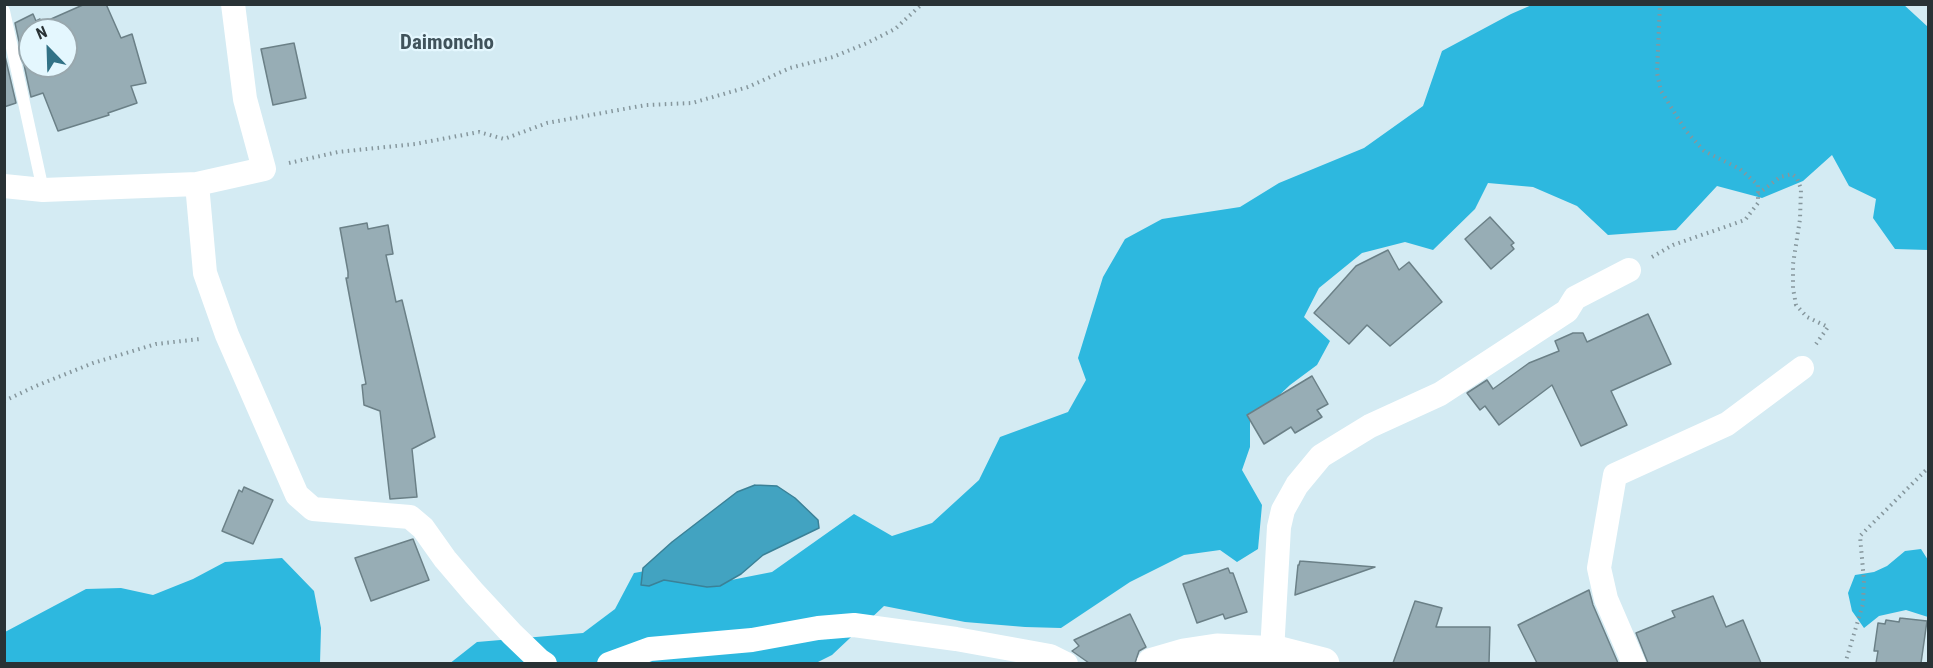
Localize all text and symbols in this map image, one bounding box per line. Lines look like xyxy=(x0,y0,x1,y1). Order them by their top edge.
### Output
north arrow xyxy=(18,18,78,78)
text: N xyxy=(33,22,50,43)
district label: Daimoncho xyxy=(400,31,494,57)

